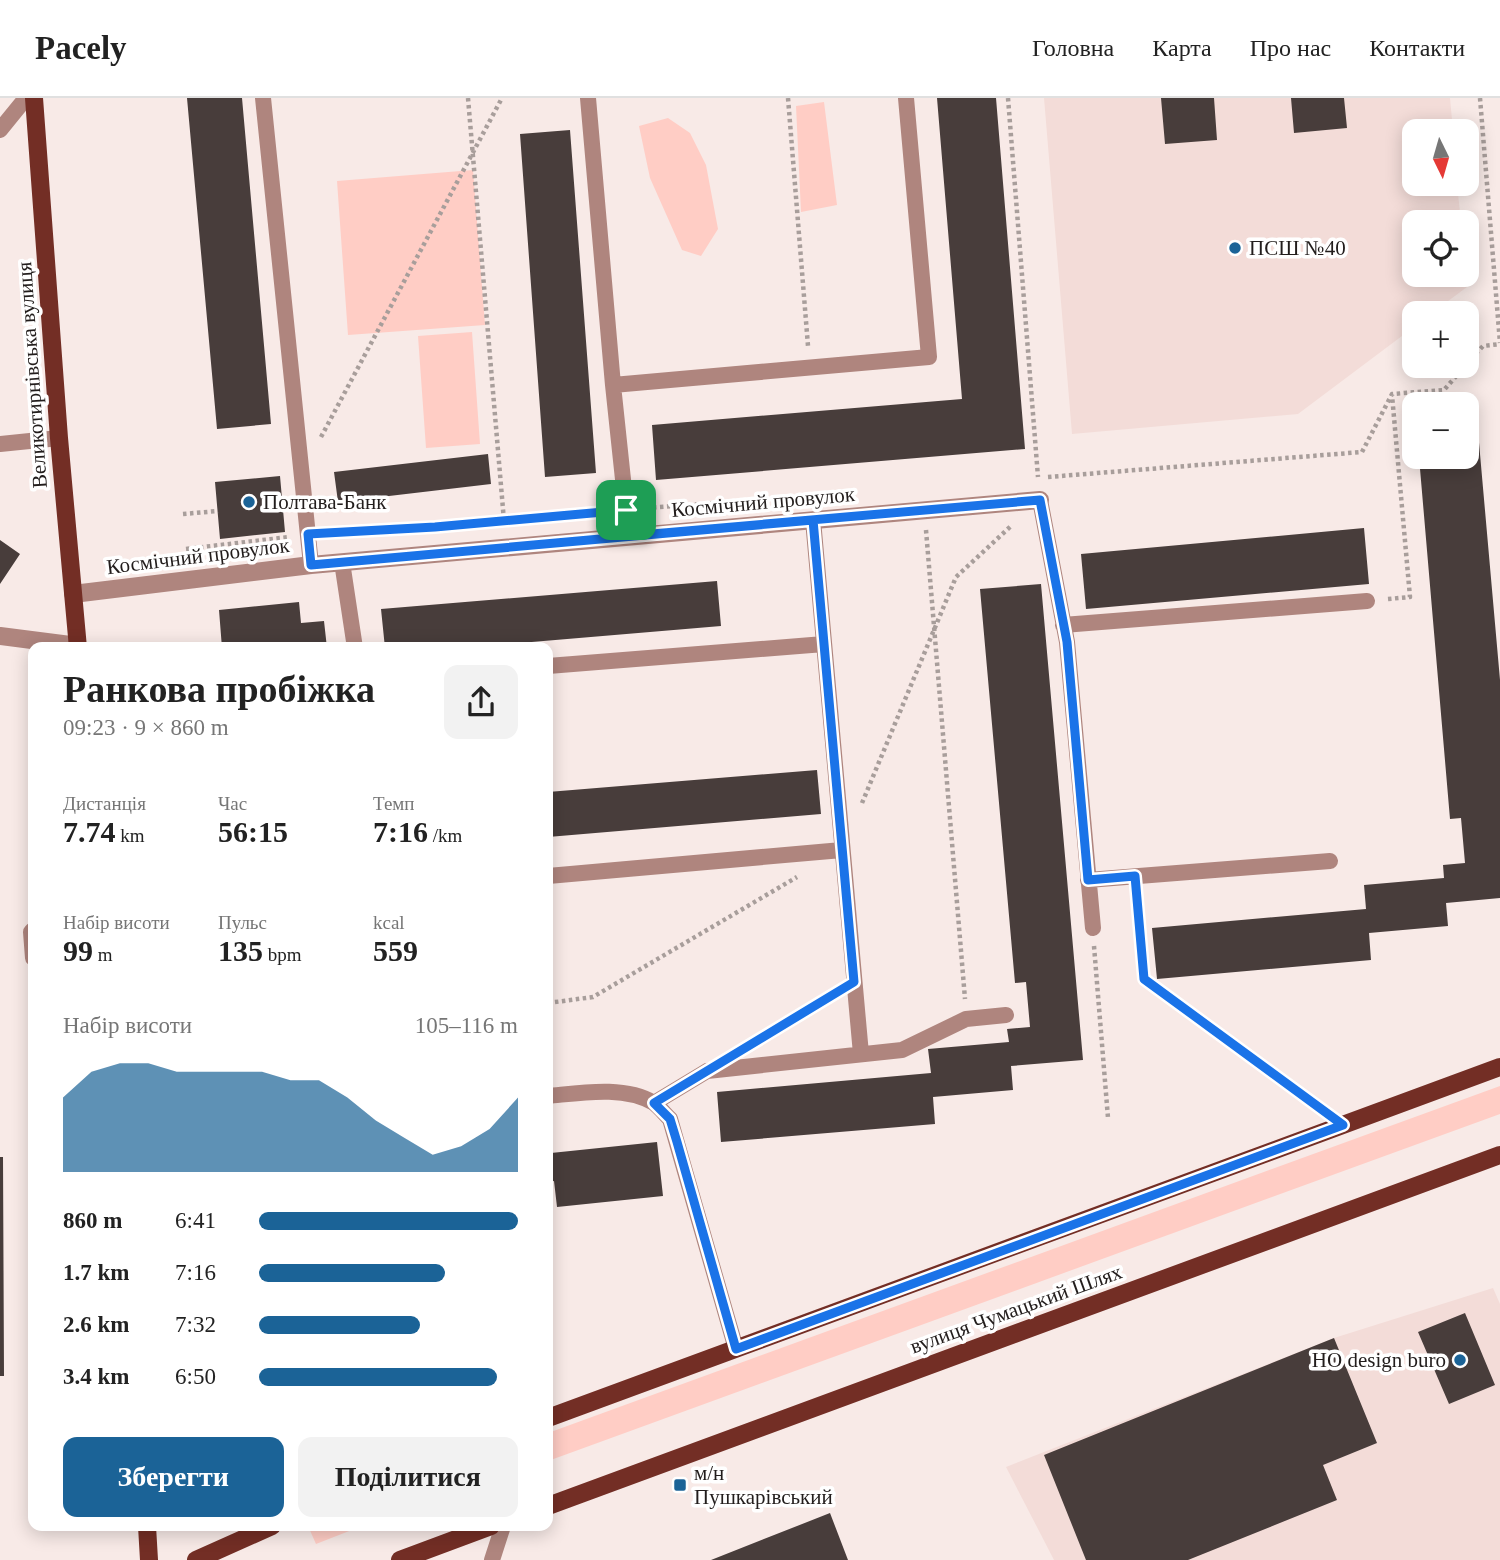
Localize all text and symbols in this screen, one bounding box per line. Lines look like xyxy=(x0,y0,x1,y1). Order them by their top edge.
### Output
text: Pacely xyxy=(35,30,127,66)
text: Головна xyxy=(1032,35,1114,61)
text: Карта xyxy=(1152,35,1212,61)
text: Про нас xyxy=(1250,35,1331,61)
text: Контакти xyxy=(1369,35,1465,61)
north arrow xyxy=(1402,119,1479,196)
map controls xyxy=(1402,119,1479,469)
button: locate xyxy=(1402,210,1479,287)
place label: ПСШ №40 xyxy=(1249,236,1346,260)
marker: ПСШ №40 xyxy=(1227,240,1243,256)
street label: Великотирнівська вулиця xyxy=(12,261,52,489)
button: + xyxy=(1402,301,1479,378)
button: − xyxy=(1402,392,1479,469)
pin xyxy=(596,480,656,540)
street label: Космічний провулок xyxy=(670,482,857,522)
place label: Полтава-Банк xyxy=(263,490,387,514)
icon: arrive xyxy=(607,491,645,529)
marker: Полтава-Банк xyxy=(241,494,257,510)
street label: Космічний провулок xyxy=(105,533,292,579)
button: share xyxy=(444,665,518,739)
text: Ранкова пробіжка xyxy=(63,668,375,710)
text: 09:23 · 9 × 860 m xyxy=(63,715,229,740)
text: Дистанція xyxy=(63,793,146,814)
text: Час xyxy=(218,793,247,814)
text: Темп xyxy=(373,793,415,814)
text: 7.74 xyxy=(63,815,116,848)
text: 56:15 xyxy=(218,815,288,848)
text: 7:16 xyxy=(373,815,428,848)
text: km xyxy=(116,825,145,846)
text: /km xyxy=(428,825,462,846)
text: Набір висоти xyxy=(63,912,170,933)
text: Пульс xyxy=(218,912,267,933)
text: kcal xyxy=(373,912,405,933)
text: 99 xyxy=(63,934,93,967)
text: 135 xyxy=(218,934,263,967)
text: 559 xyxy=(373,934,418,967)
text: m xyxy=(93,944,113,965)
text: bpm xyxy=(263,944,302,965)
text: Набір висоти xyxy=(63,1013,192,1038)
text: 105–116 m xyxy=(415,1013,518,1038)
text: 860 m xyxy=(63,1208,122,1233)
text: 6:41 xyxy=(175,1208,216,1233)
street label: вулиця Чумацький Шлях xyxy=(907,1259,1126,1359)
text: 1.7 km xyxy=(63,1260,129,1285)
text: 7:16 xyxy=(175,1260,216,1285)
text: 2.6 km xyxy=(63,1312,129,1337)
text: 7:32 xyxy=(175,1312,216,1337)
place label: HO design buro xyxy=(1312,1348,1446,1372)
marker: HO design buro xyxy=(1452,1352,1468,1368)
text: 3.4 km xyxy=(63,1364,129,1389)
text: 6:50 xyxy=(175,1364,216,1389)
button: Зберегти xyxy=(63,1437,284,1517)
button: Поділитися xyxy=(298,1437,518,1517)
place label: м/н Пушкарівський xyxy=(694,1461,833,1509)
marker: м/н Пушкарівський xyxy=(672,1477,688,1493)

